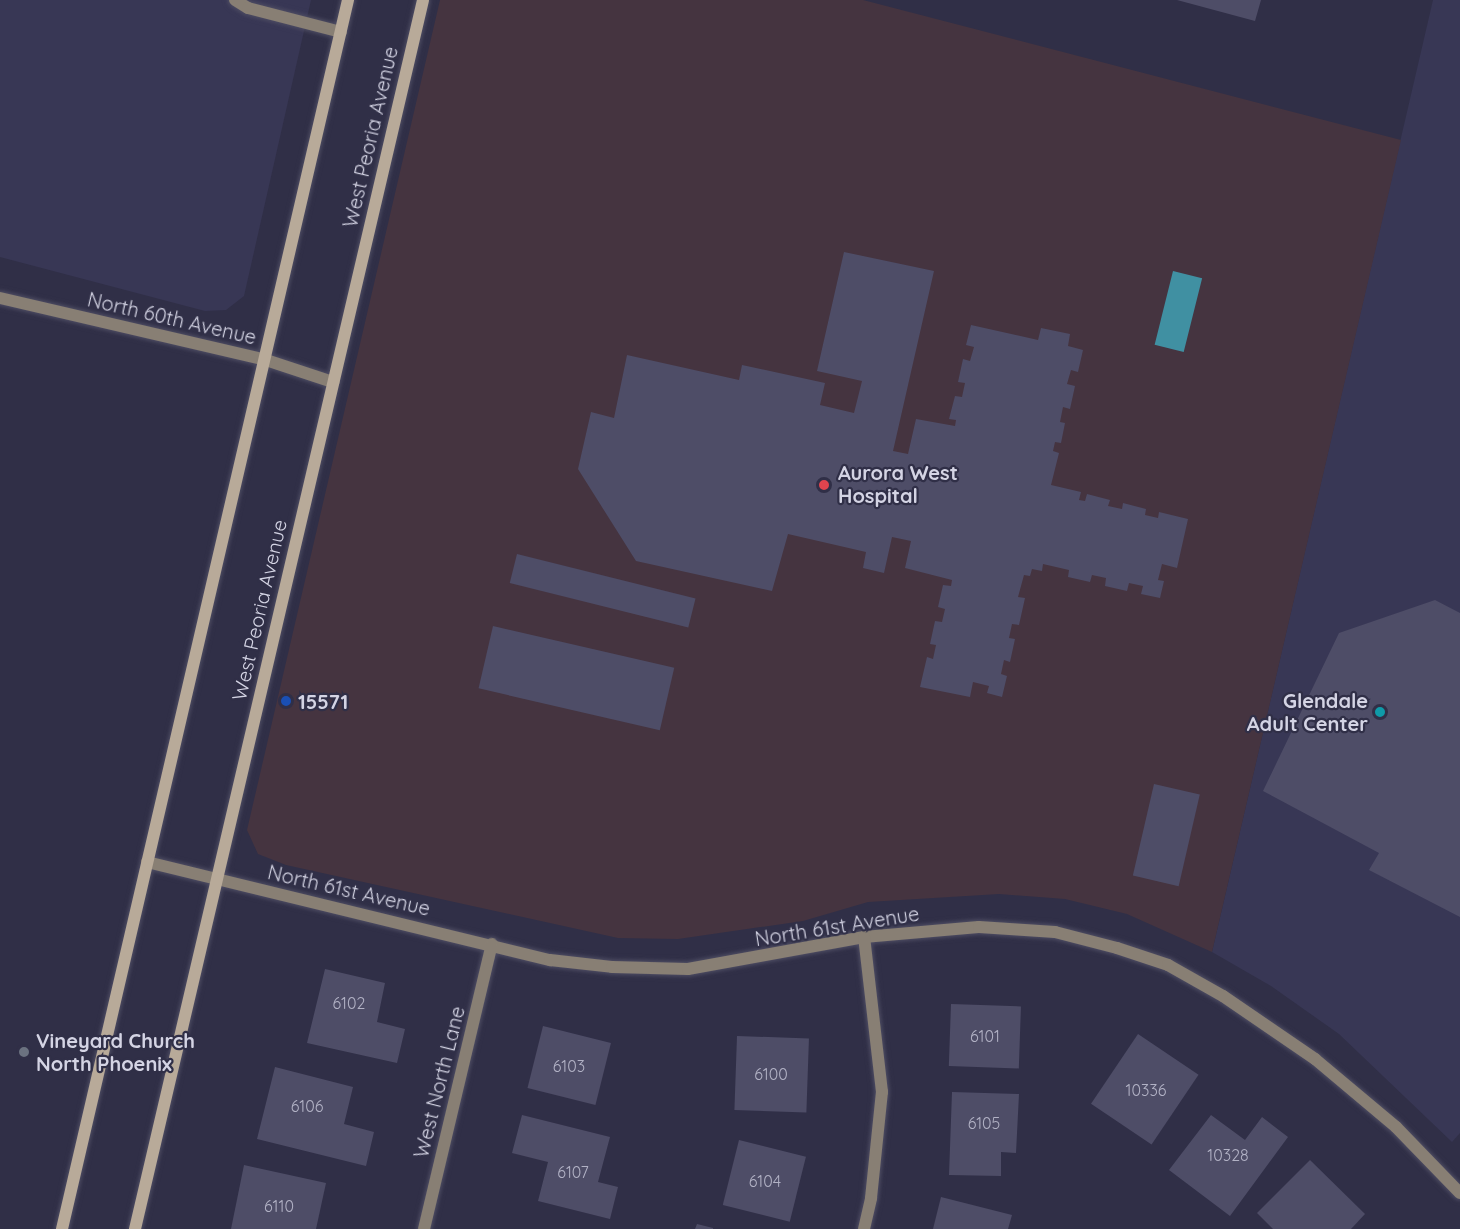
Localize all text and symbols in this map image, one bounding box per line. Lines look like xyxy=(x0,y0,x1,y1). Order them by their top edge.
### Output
street label: West Peoria Avenue xyxy=(337,44,403,230)
street label: North 60th Avenue xyxy=(85,287,259,349)
place label: Aurora West Hospital xyxy=(838,461,958,508)
marker: Aurora West Hospital xyxy=(815,476,833,494)
street label: West Peoria Avenue xyxy=(226,517,292,703)
place label: Glendale Adult Center xyxy=(1247,688,1368,735)
place label: 15571 xyxy=(298,689,348,713)
marker: 15571 xyxy=(279,694,293,708)
marker: Glendale Adult Center xyxy=(1373,705,1387,719)
street label: North 61st Avenue xyxy=(265,860,433,920)
street label: North 61st Avenue xyxy=(753,901,921,951)
house number: 6102 xyxy=(333,993,365,1013)
street label: West North Lane xyxy=(409,1004,469,1160)
house number: 6101 xyxy=(970,1026,1000,1046)
place label: Vineyard Church North Phoenix xyxy=(36,1028,195,1075)
marker: Vineyard Church North Phoenix xyxy=(17,1045,31,1059)
house number: 6103 xyxy=(553,1056,585,1076)
house number: 6100 xyxy=(754,1064,788,1084)
house number: 10336 xyxy=(1126,1080,1166,1100)
house number: 6106 xyxy=(291,1096,323,1116)
house number: 6105 xyxy=(968,1113,1000,1133)
house number: 10328 xyxy=(1207,1145,1249,1165)
house number: 6107 xyxy=(557,1162,589,1182)
house number: 6104 xyxy=(749,1171,781,1191)
house number: 6110 xyxy=(264,1196,294,1216)

